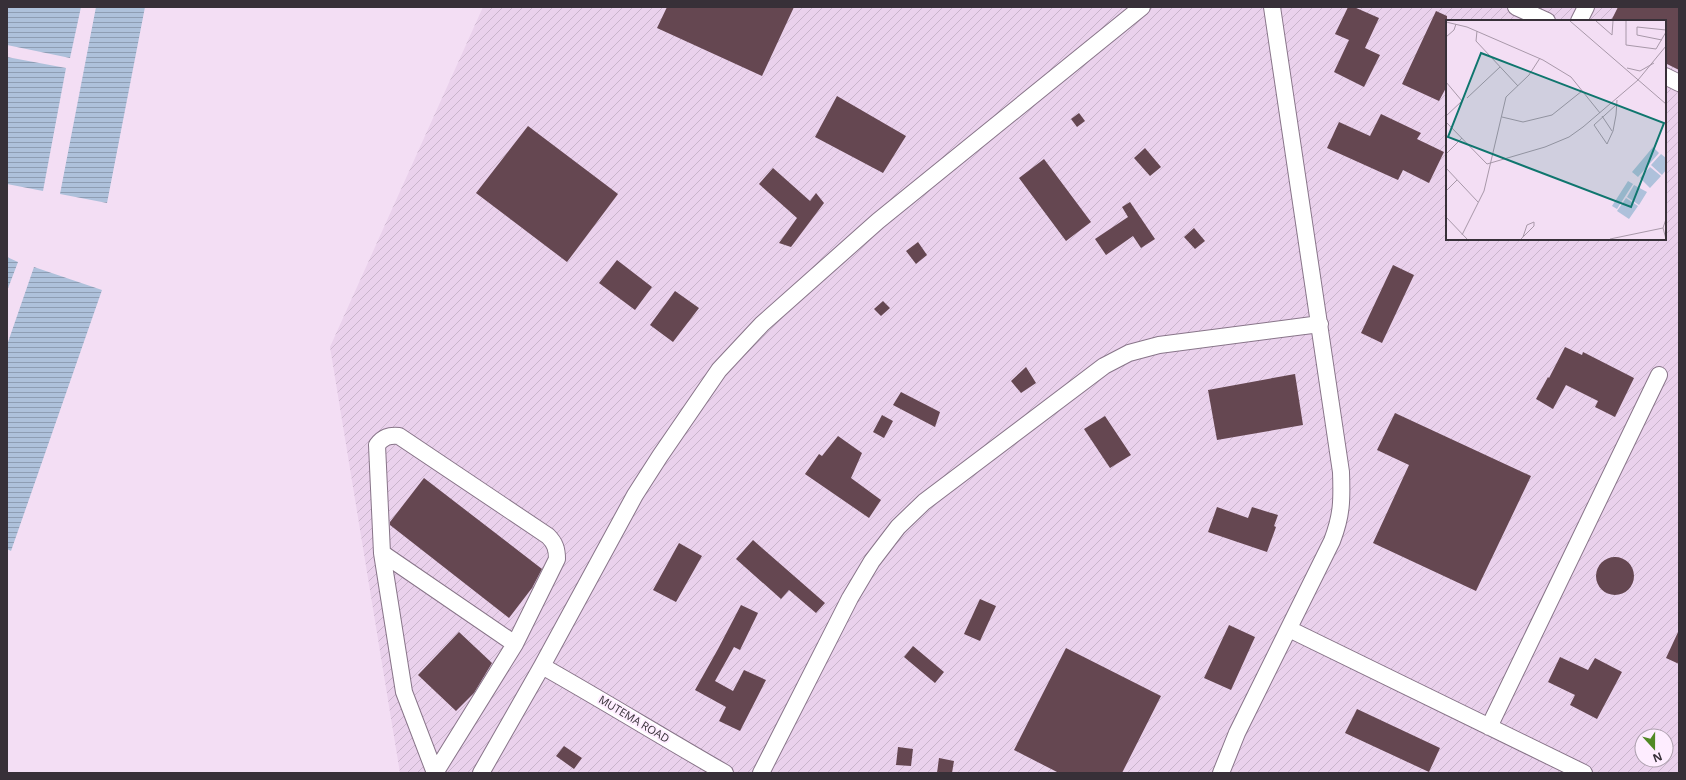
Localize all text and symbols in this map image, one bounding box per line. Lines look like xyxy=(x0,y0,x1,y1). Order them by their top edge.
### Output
inset map xyxy=(1446,20,1666,240)
street label: MUTEMA ROAD xyxy=(596,692,672,746)
north arrow xyxy=(1634,728,1674,768)
text: N xyxy=(1651,749,1665,766)

